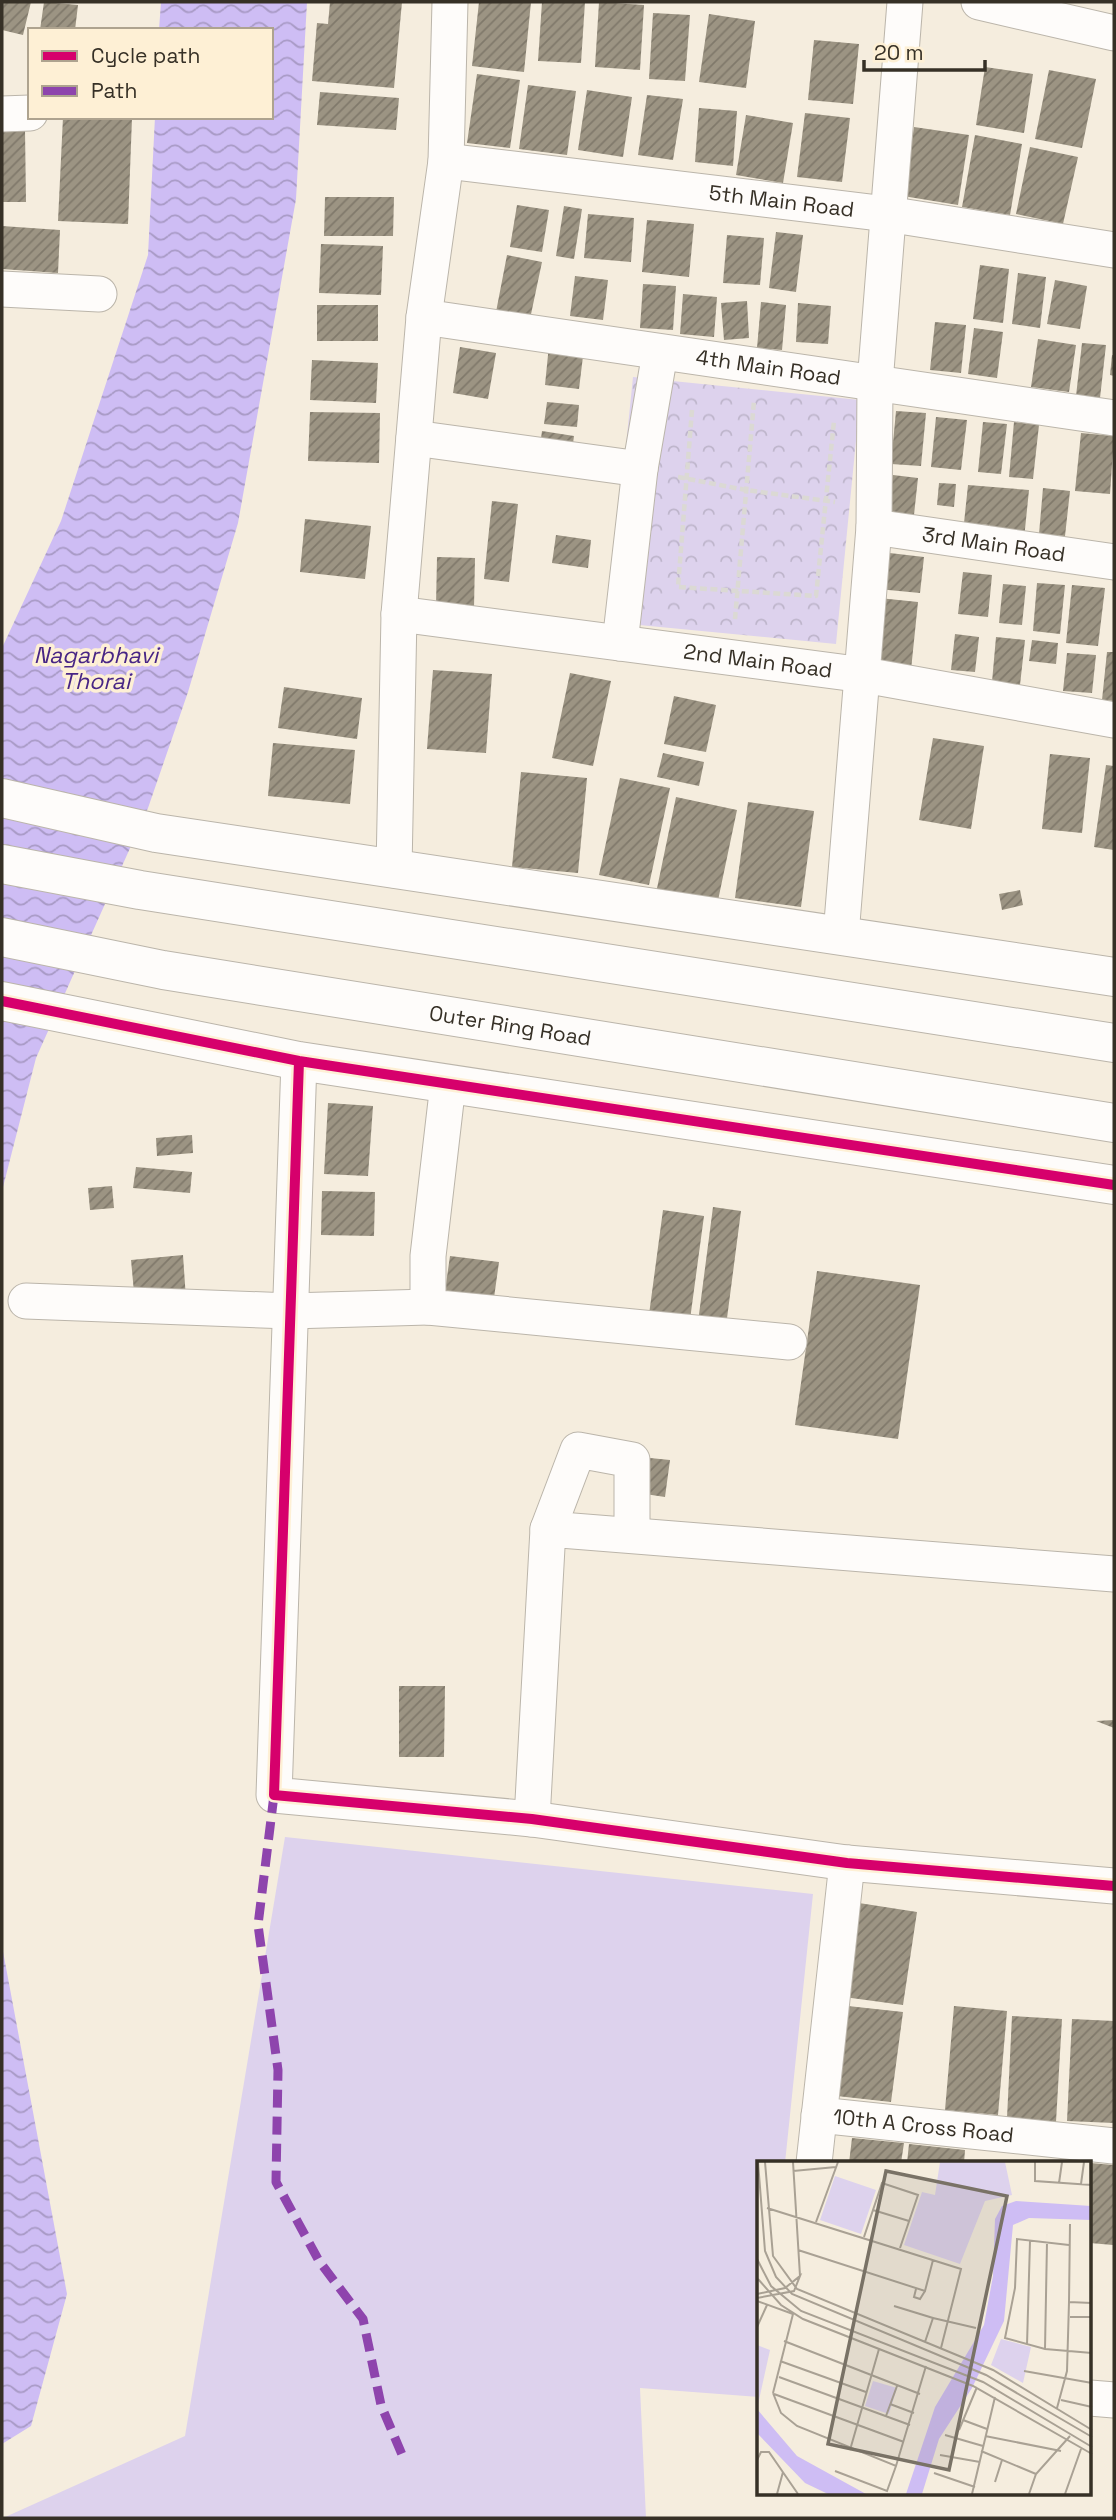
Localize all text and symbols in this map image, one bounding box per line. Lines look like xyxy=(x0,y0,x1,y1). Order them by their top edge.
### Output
legend xyxy=(28,28,273,119)
scale bar xyxy=(864,28,985,72)
text: 20 m xyxy=(874,39,924,66)
text: Cycle path xyxy=(91,42,200,69)
text: Path xyxy=(91,77,137,104)
street label: 5th Main Road xyxy=(708,179,856,223)
street label: 4th Main Road xyxy=(694,343,843,391)
street label: 3rd Main Road xyxy=(920,520,1067,568)
street label: 2nd Main Road xyxy=(682,637,834,684)
water label: Nagarbhavi Thorai xyxy=(34,640,161,696)
street label: Outer Ring Road xyxy=(427,999,593,1052)
street label: 10th A Cross Road xyxy=(832,2103,1015,2148)
inset map xyxy=(757,2161,1092,2496)

